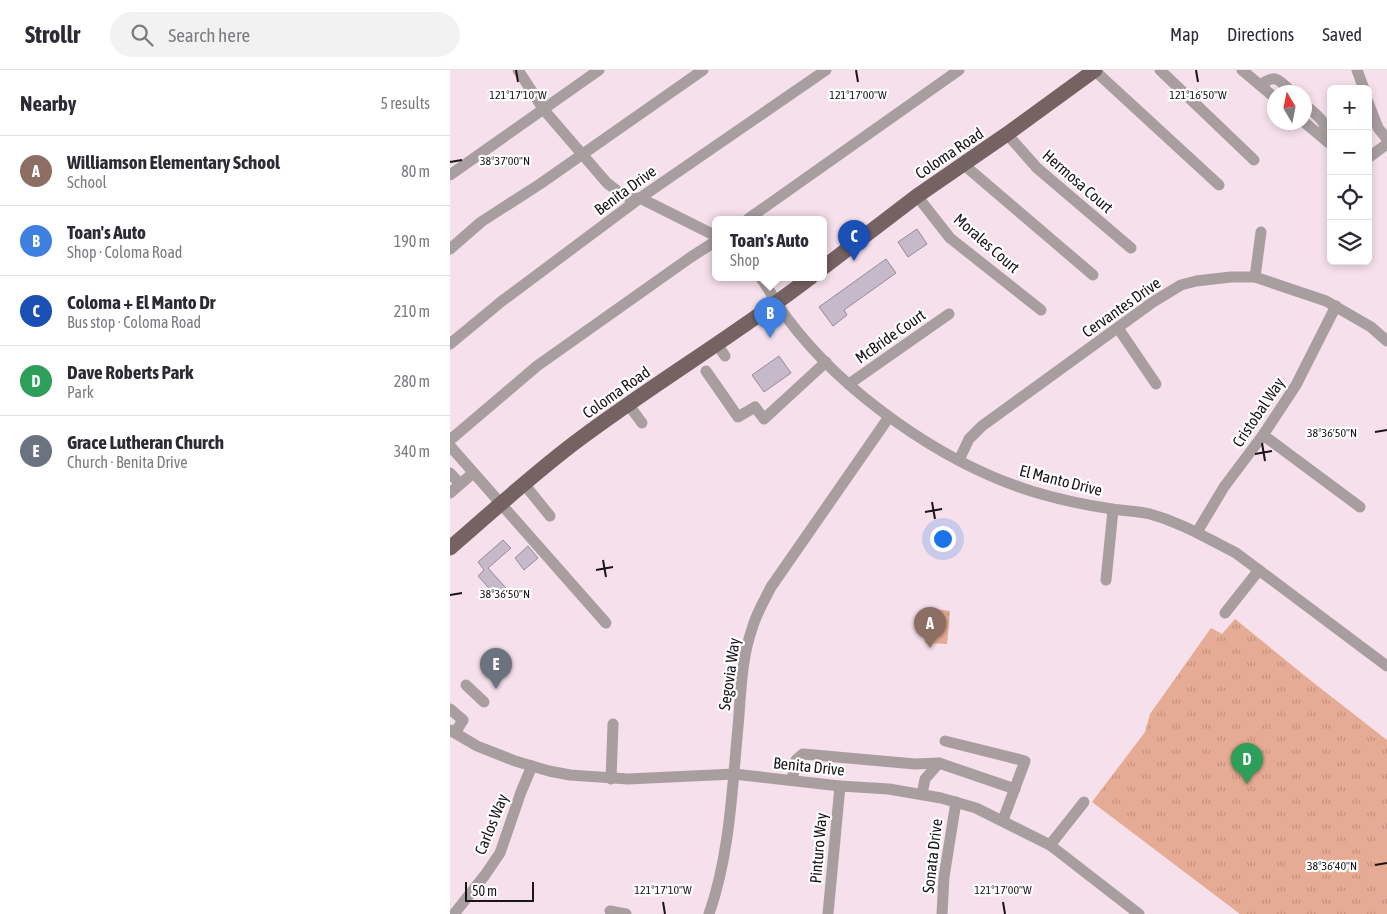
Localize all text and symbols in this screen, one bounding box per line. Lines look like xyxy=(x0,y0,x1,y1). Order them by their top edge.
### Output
search box xyxy=(110,12,460,57)
text: Strollr xyxy=(25,21,80,48)
icon: search xyxy=(128,21,156,49)
text: Search here xyxy=(168,24,250,46)
text: Map xyxy=(1170,24,1199,45)
text: Directions xyxy=(1227,24,1294,45)
text: Saved xyxy=(1322,24,1362,45)
north arrow xyxy=(1267,85,1312,130)
map controls xyxy=(1327,85,1372,265)
button: + xyxy=(1327,85,1372,130)
text: 121°17'10"W xyxy=(489,88,547,102)
text: 121°17'00"W xyxy=(829,88,887,102)
text: 121°16'50"W xyxy=(1169,88,1227,102)
text: Nearby xyxy=(20,91,76,115)
text: 5 results xyxy=(380,94,430,112)
street label: Coloma Road xyxy=(912,124,986,182)
button: − xyxy=(1327,130,1372,175)
street label: Hermosa Court xyxy=(1039,146,1117,217)
text: Williamson Elementary School xyxy=(67,151,280,173)
text: 38°37'00"N xyxy=(480,154,530,168)
text: A xyxy=(32,162,40,180)
text: 80 m xyxy=(401,162,430,180)
street label: Benita Drive xyxy=(591,162,659,218)
text: School xyxy=(67,173,107,191)
button: locate xyxy=(1327,175,1372,220)
street label: Morales Court xyxy=(951,210,1024,277)
popup xyxy=(712,216,827,281)
pin: C xyxy=(838,220,870,261)
button: layers xyxy=(1327,220,1372,265)
text: Toan's Auto xyxy=(67,221,146,243)
text: Toan's Auto xyxy=(730,229,809,251)
text: B xyxy=(32,232,40,250)
text: 190 m xyxy=(394,232,430,250)
text: Shop · Coloma Road xyxy=(67,243,182,261)
text: Shop xyxy=(730,251,760,269)
street label: Cervantes Drive xyxy=(1078,273,1164,341)
text: Coloma + El Manto Dr xyxy=(67,291,215,313)
pin: B xyxy=(754,297,786,338)
text: C xyxy=(32,302,40,320)
text: 210 m xyxy=(394,302,430,320)
street label: McBride Court xyxy=(852,305,929,367)
text: Bus stop · Coloma Road xyxy=(67,313,201,331)
text: Dave Roberts Park xyxy=(67,361,193,383)
street label: Coloma Road xyxy=(579,362,653,422)
text: D xyxy=(32,372,40,390)
text: 280 m xyxy=(394,372,430,390)
street label: Cristobal Way xyxy=(1228,374,1289,451)
text: Park xyxy=(67,383,94,401)
text: 38°36'50"N xyxy=(1307,426,1357,440)
text: Grace Lutheran Church xyxy=(67,431,224,453)
text: E xyxy=(33,442,39,460)
text: 340 m xyxy=(394,442,430,460)
text: Church · Benita Drive xyxy=(67,453,187,471)
street label: El Manto Drive xyxy=(1018,461,1104,499)
your location xyxy=(930,526,956,552)
text: 38°36'50"N xyxy=(480,587,530,601)
pin: A xyxy=(914,607,946,648)
street label: Segovia Way xyxy=(715,636,744,712)
pin: E xyxy=(480,648,512,689)
pin: D xyxy=(1231,743,1263,784)
street label: Benita Drive xyxy=(772,753,846,779)
street label: Carlos Way xyxy=(471,791,512,857)
street label: Pinturo Way xyxy=(806,812,831,884)
street label: Sonata Drive xyxy=(919,818,945,894)
text: 38°36'40"N xyxy=(1307,859,1357,873)
scale bar xyxy=(465,879,534,902)
text: 50 m xyxy=(472,883,497,899)
text: 121°17'10"W xyxy=(634,883,692,897)
text: 121°17'00"W xyxy=(974,883,1032,897)

